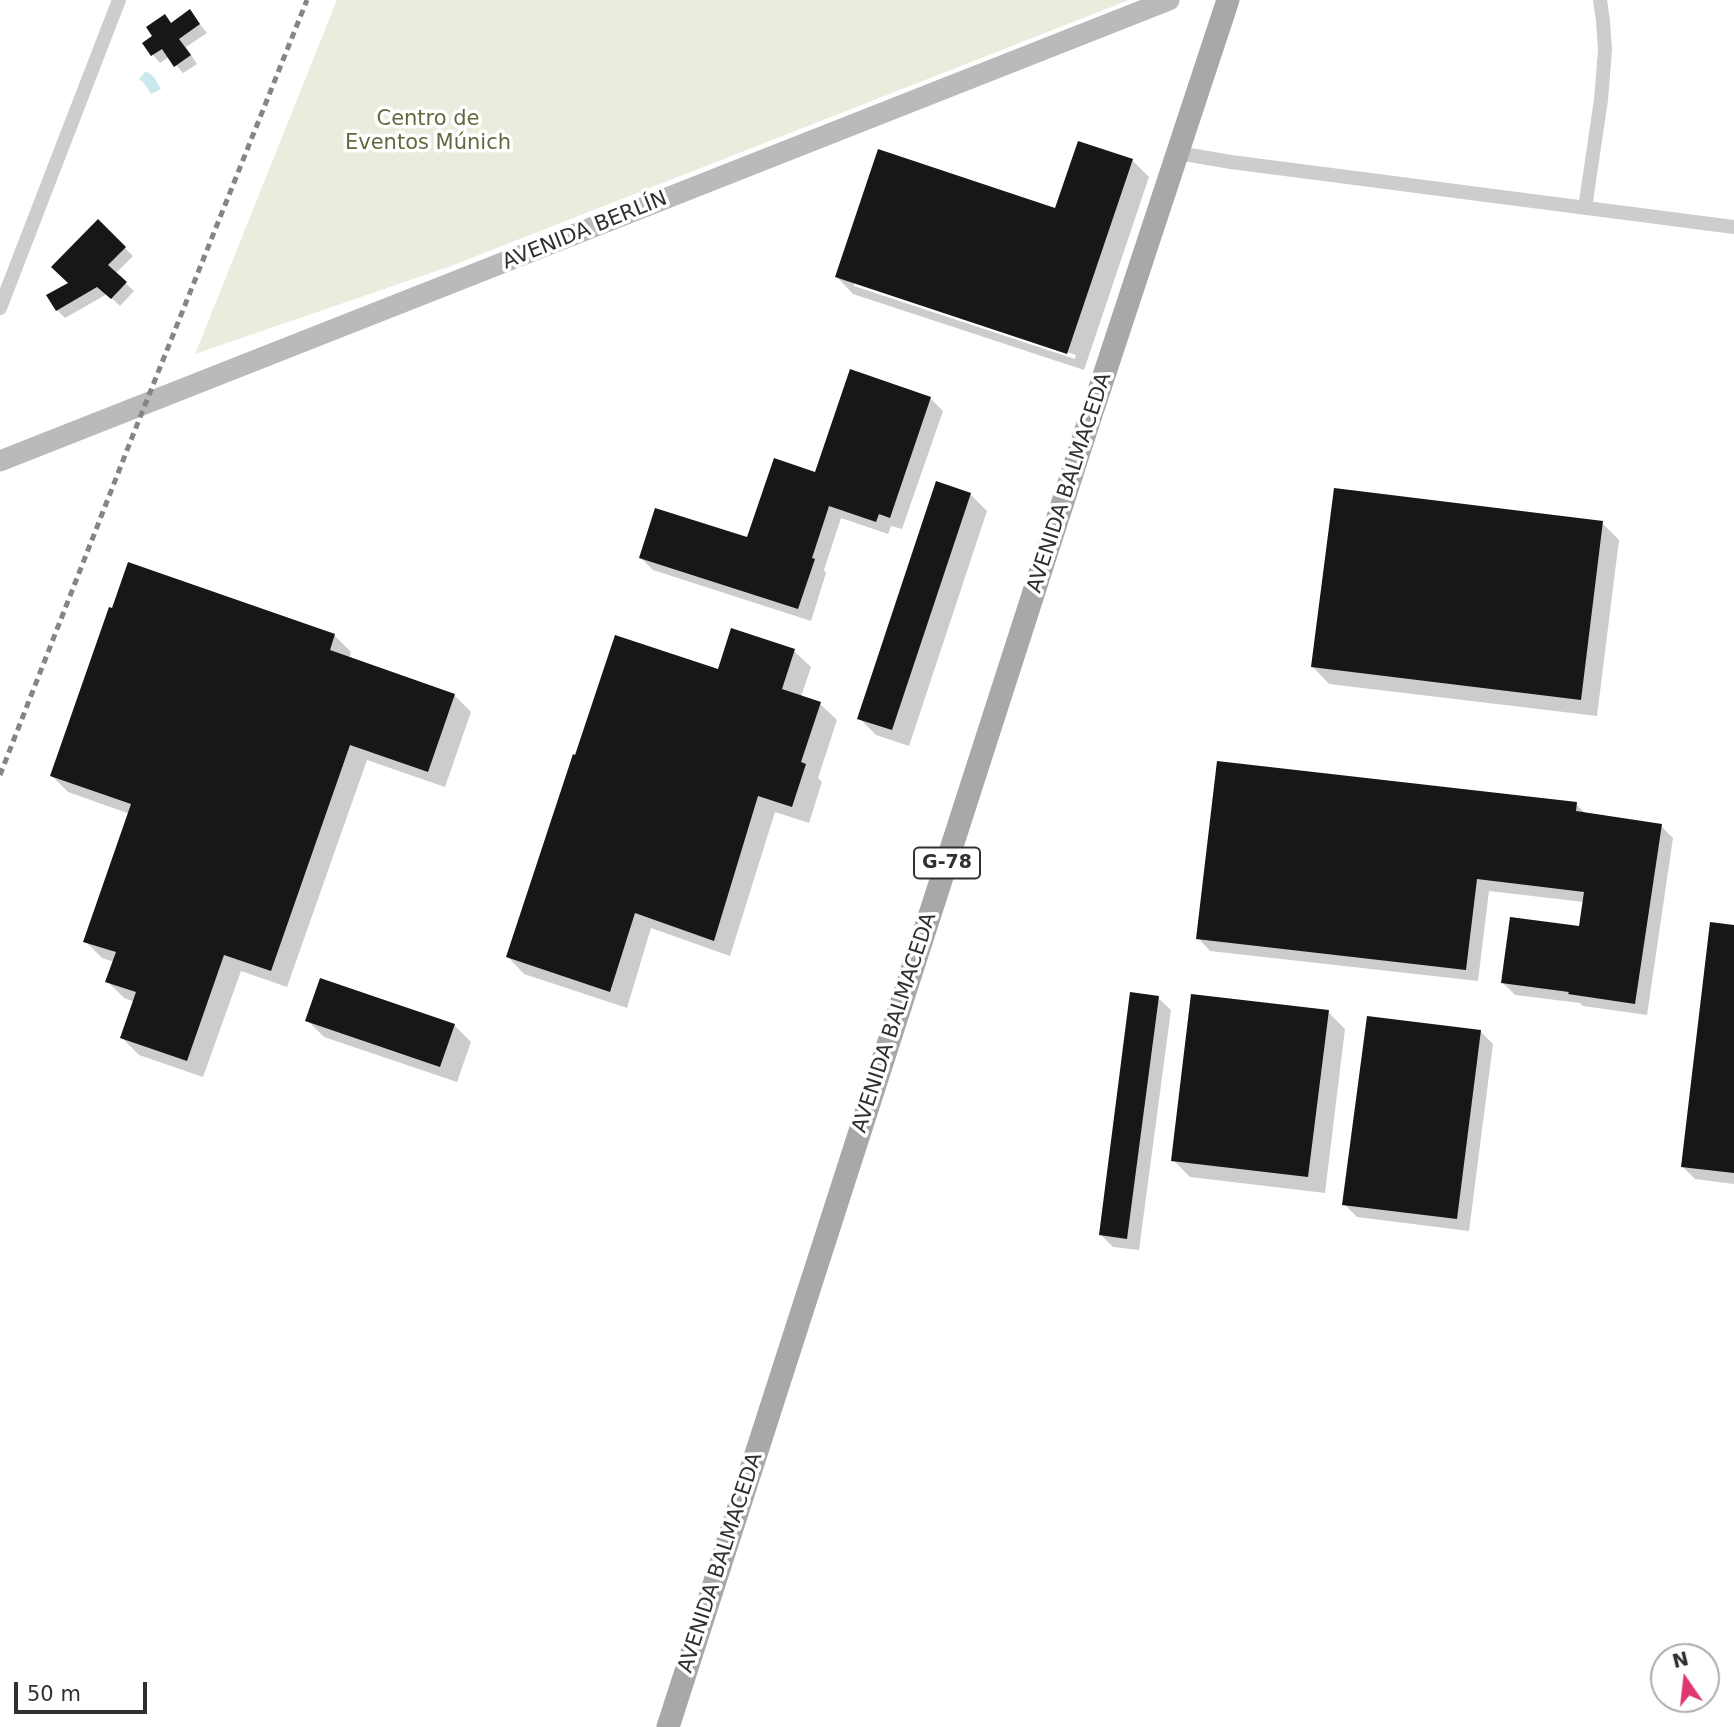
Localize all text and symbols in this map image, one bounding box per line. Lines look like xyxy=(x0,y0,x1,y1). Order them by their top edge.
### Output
park label: Centro de Eventos Múnich xyxy=(345,107,511,157)
street label: AVENIDA BERLÍN xyxy=(499,186,671,276)
street label: AVENIDA BALMACEDA xyxy=(1022,370,1118,596)
road number: G-78 xyxy=(914,848,980,878)
street label: AVENIDA BALMACEDA xyxy=(847,910,943,1136)
street label: AVENIDA BALMACEDA xyxy=(673,1450,769,1676)
north arrow xyxy=(1650,1643,1720,1713)
text: N xyxy=(1670,1647,1691,1672)
scale bar xyxy=(18,1668,150,1712)
text: 50 m xyxy=(27,1682,81,1706)

